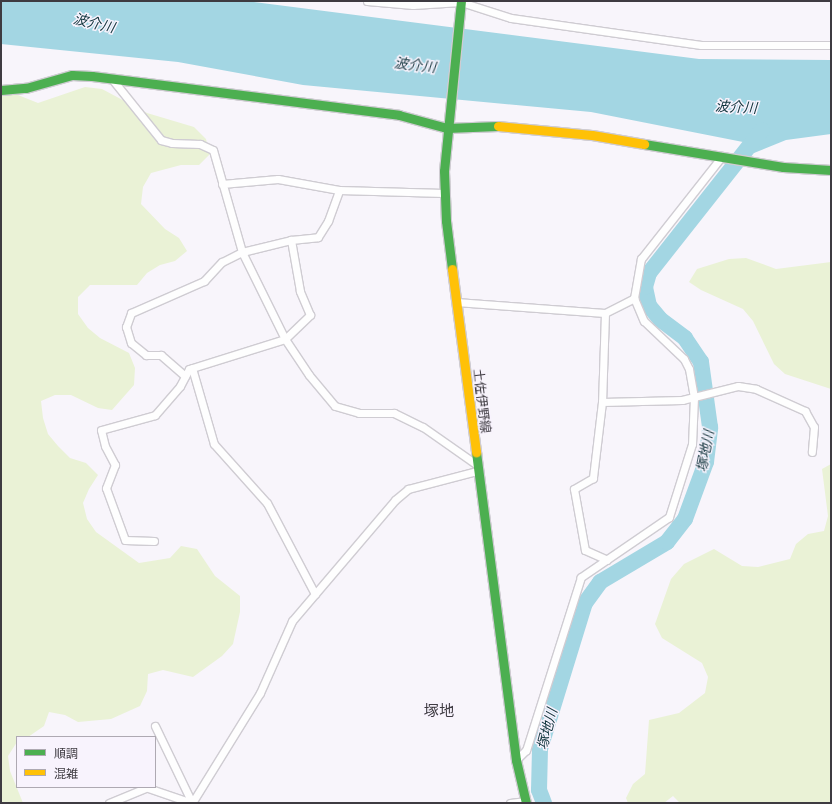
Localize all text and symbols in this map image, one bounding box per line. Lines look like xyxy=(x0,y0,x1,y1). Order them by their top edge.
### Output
water label: 波介川 xyxy=(72,10,116,36)
water label: 波介川 xyxy=(393,54,437,76)
water label: 波介川 xyxy=(715,98,757,116)
street label: 土佐伊野線 xyxy=(470,368,494,434)
water label: 塚地川 xyxy=(693,429,717,473)
district label: 塚地 xyxy=(424,702,454,720)
water label: 塚地川 xyxy=(533,707,561,751)
legend xyxy=(16,736,156,788)
text: 順調 xyxy=(54,746,78,761)
text: 混雑 xyxy=(54,766,78,781)

